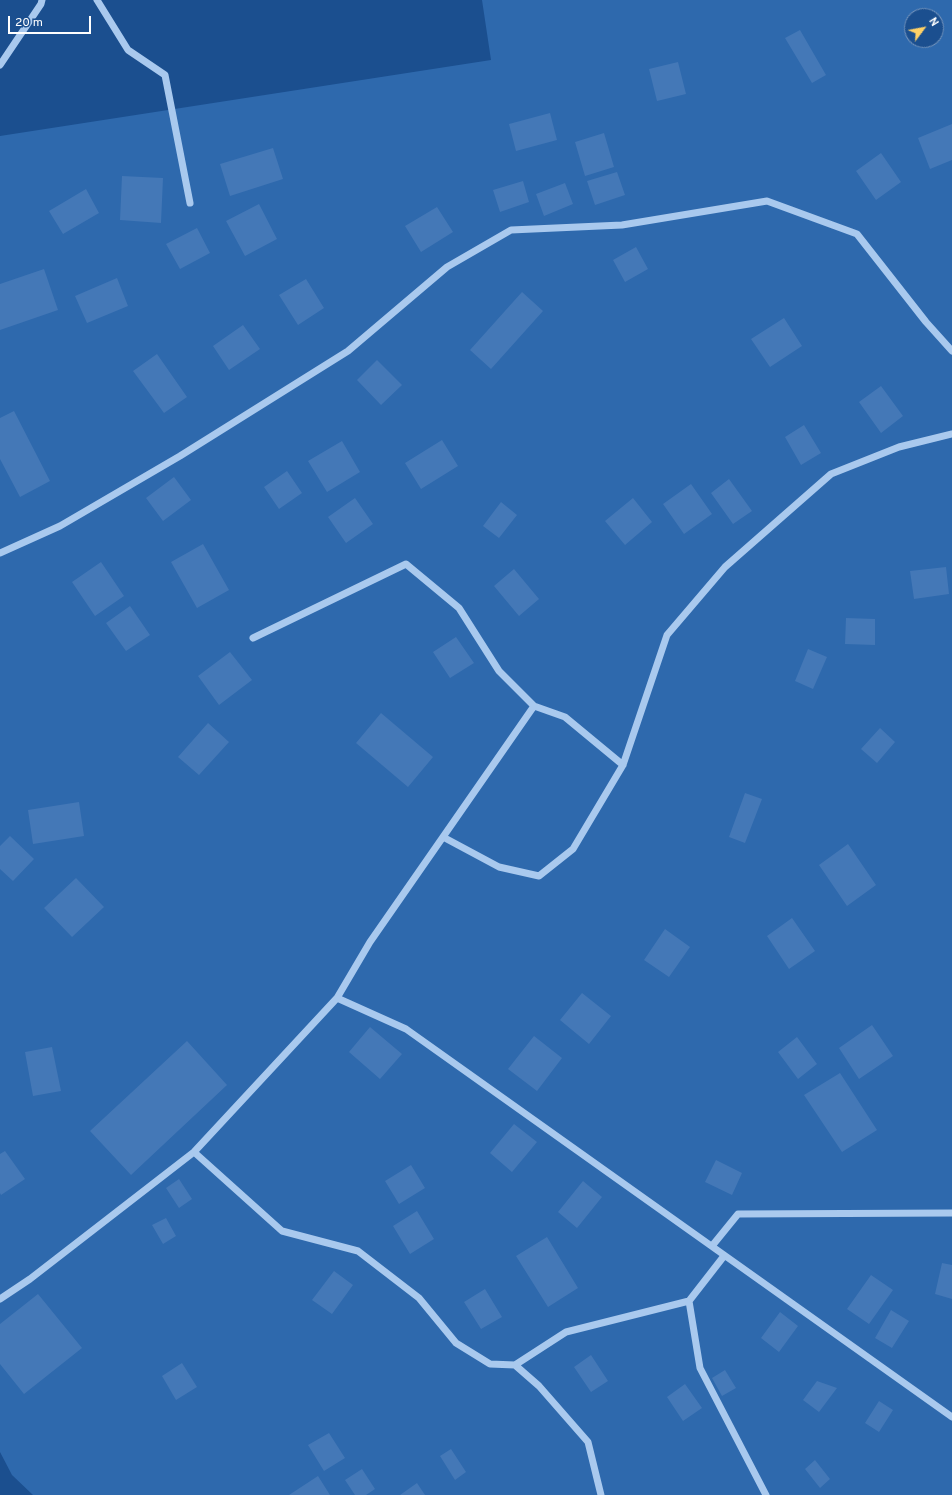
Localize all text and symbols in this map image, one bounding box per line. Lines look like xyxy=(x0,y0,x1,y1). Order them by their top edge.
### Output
scale bar xyxy=(10,8,93,34)
north arrow xyxy=(904,8,944,48)
text: 20 m xyxy=(15,15,43,31)
text: N xyxy=(925,15,941,29)

